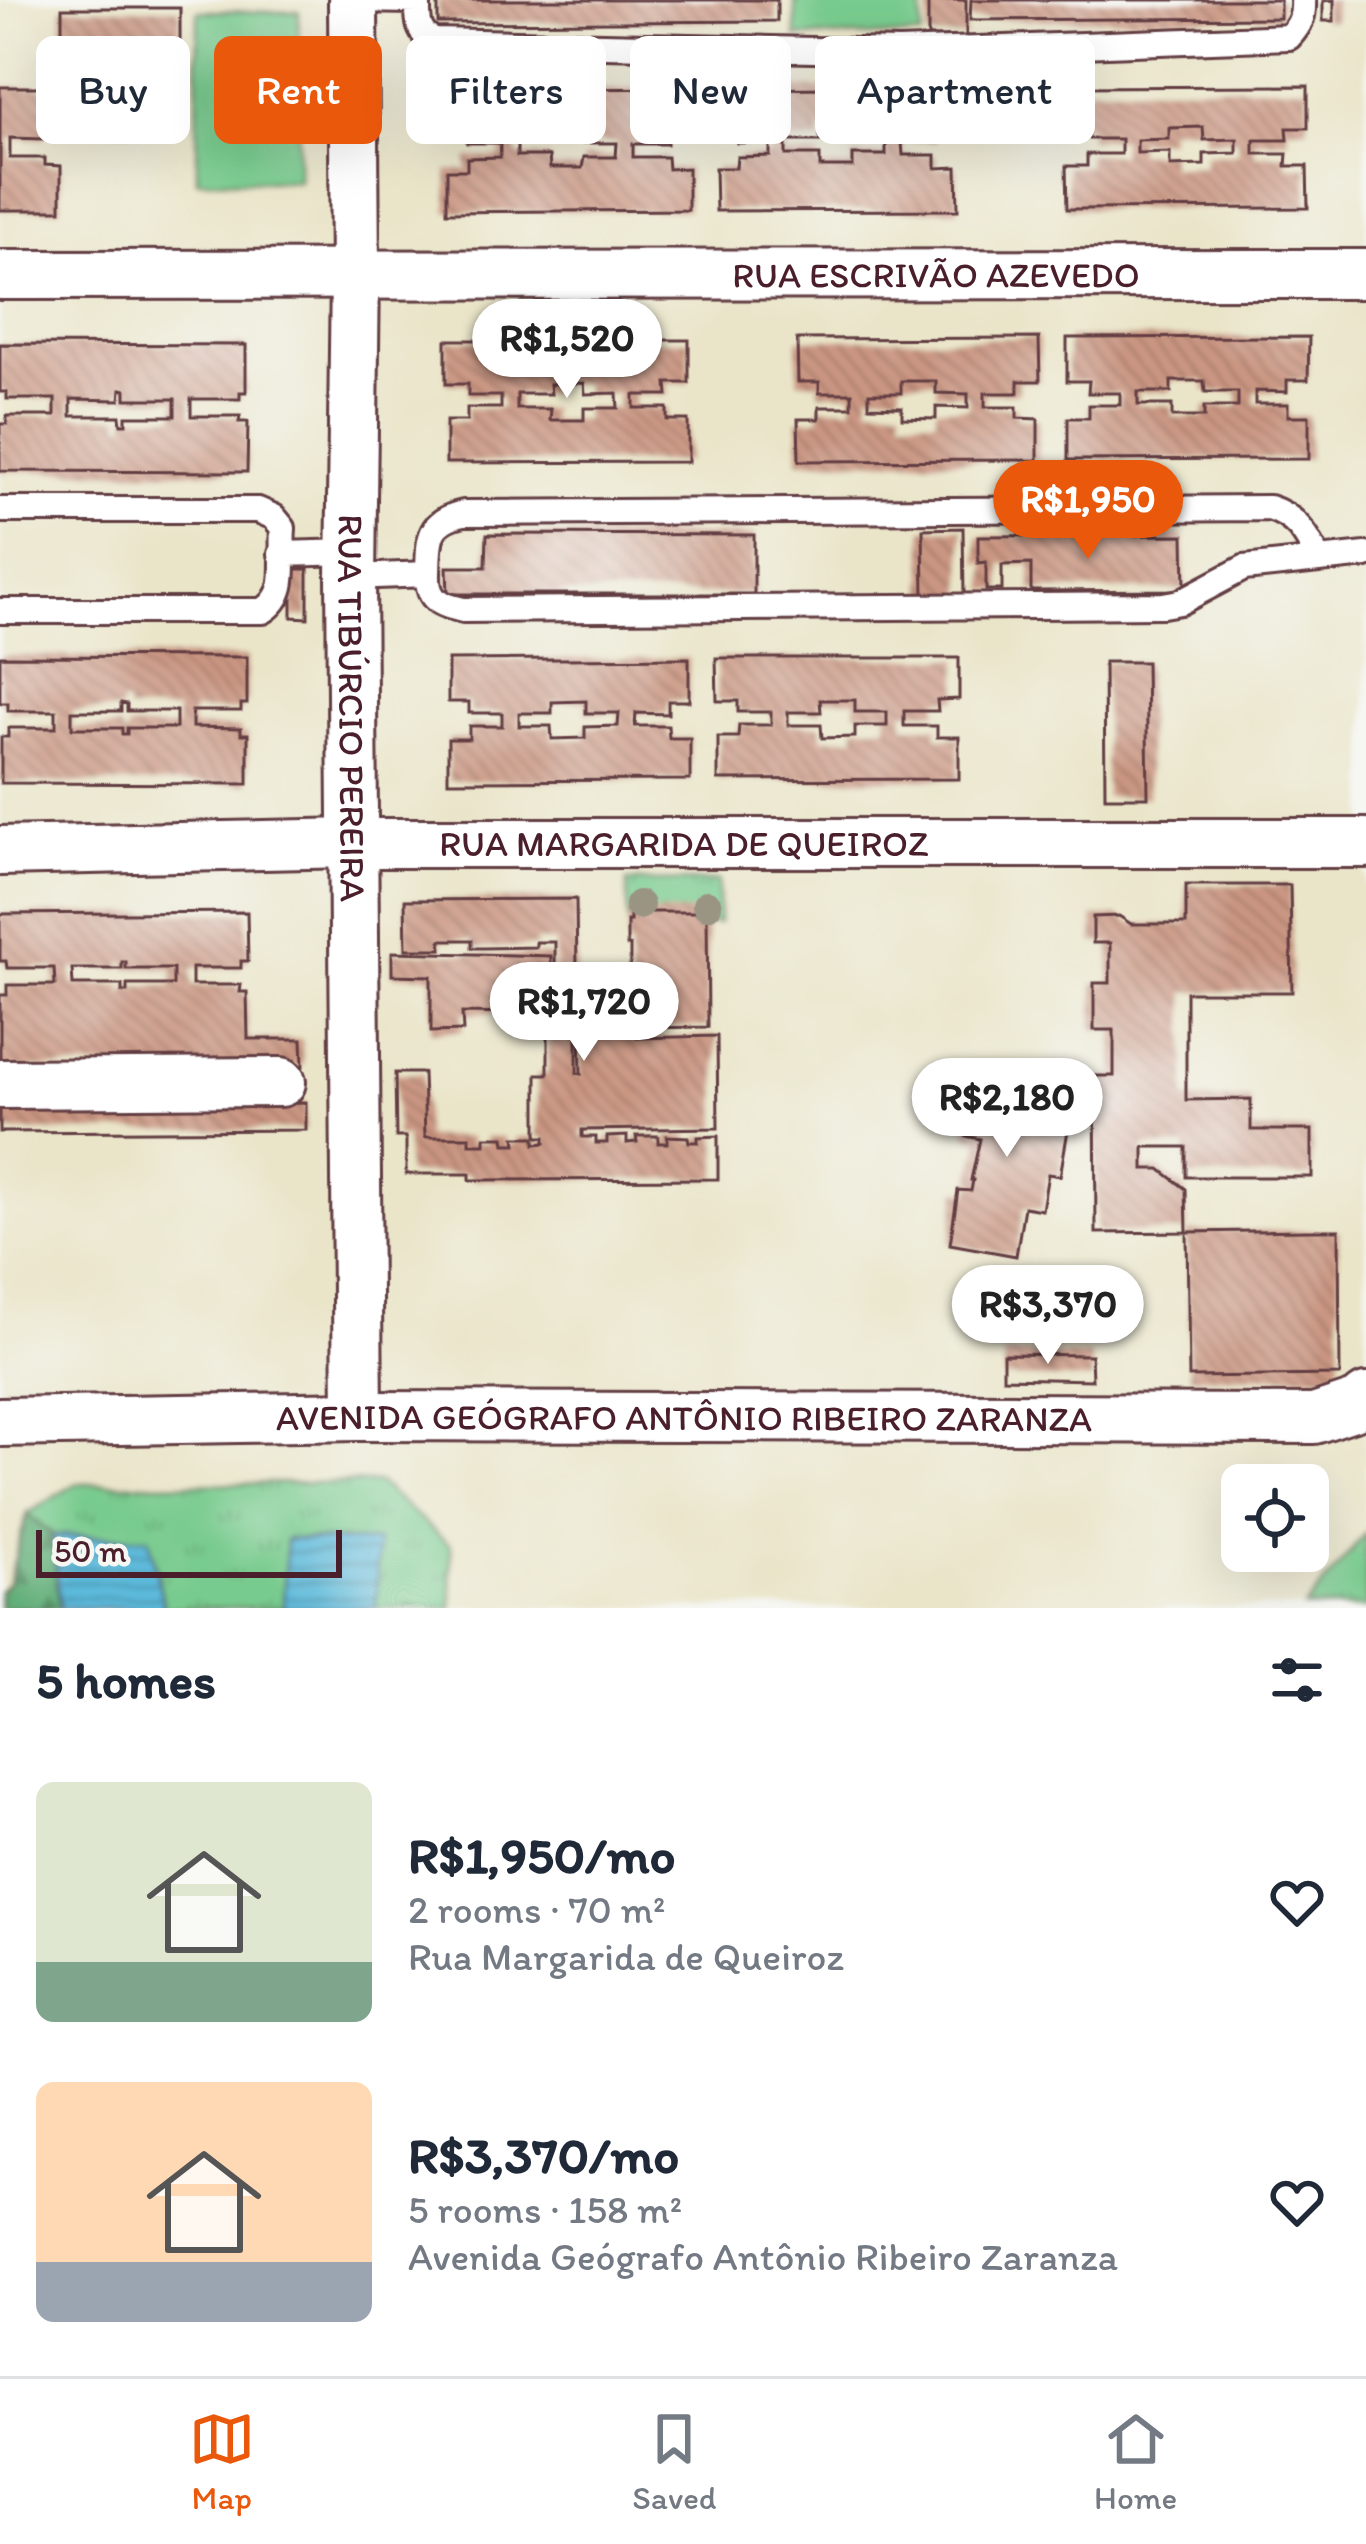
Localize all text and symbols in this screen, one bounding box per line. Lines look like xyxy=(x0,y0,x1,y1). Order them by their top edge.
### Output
chip: Buy xyxy=(36,36,190,144)
chip: Rent xyxy=(214,36,382,144)
chip: Filters xyxy=(406,36,606,144)
chip: New xyxy=(630,36,791,144)
chip: Apartment xyxy=(815,36,1095,144)
street label: RUA ESCRIVÃO AZEVEDO xyxy=(732,253,1140,296)
pin: R$1,520 xyxy=(456,299,678,401)
text: R$1,520 xyxy=(499,314,635,361)
pin: R$1,950 xyxy=(977,460,1199,562)
text: R$1,950 xyxy=(1020,475,1156,522)
street label: RUA TIBÚRCIO PEREIRA xyxy=(329,514,375,902)
street label: RUA MARGARIDA DE QUEIROZ xyxy=(439,822,929,865)
pin: R$1,720 xyxy=(473,962,695,1064)
text: R$1,720 xyxy=(517,977,651,1024)
pin: R$2,180 xyxy=(896,1058,1118,1160)
text: R$2,180 xyxy=(939,1073,1075,1120)
pin: R$3,370 xyxy=(937,1265,1159,1367)
text: R$3,370 xyxy=(979,1280,1117,1327)
street label: AVENIDA GEÓGRAFO ANTÔNIO RIBEIRO ZARANZA xyxy=(276,1395,1092,1440)
map controls xyxy=(1221,1464,1329,1572)
button: locate xyxy=(1221,1464,1329,1572)
scale bar xyxy=(36,1524,342,1577)
text: 50 m xyxy=(54,1531,127,1570)
icon: filters xyxy=(1264,1647,1330,1713)
text: 5 homes xyxy=(36,1650,216,1711)
text: R$1,950/mo xyxy=(408,1825,676,1886)
icon: home xyxy=(132,1830,276,1974)
icon: heart xyxy=(1264,1869,1330,1935)
text: 2 rooms · 70 m² xyxy=(408,1886,666,1933)
text: Rua Margarida de Queiroz xyxy=(408,1933,844,1980)
text: R$3,370/mo xyxy=(408,2125,679,2186)
icon: home xyxy=(132,2130,276,2274)
icon: heart xyxy=(1264,2169,1330,2235)
text: 5 rooms · 158 m² xyxy=(408,2186,682,2233)
text: Avenida Geógrafo Antônio Ribeiro Zaranza xyxy=(408,2233,1118,2280)
tab: Map xyxy=(189,2406,255,2517)
tab: Saved xyxy=(632,2406,717,2517)
tab: Home xyxy=(1094,2406,1177,2517)

